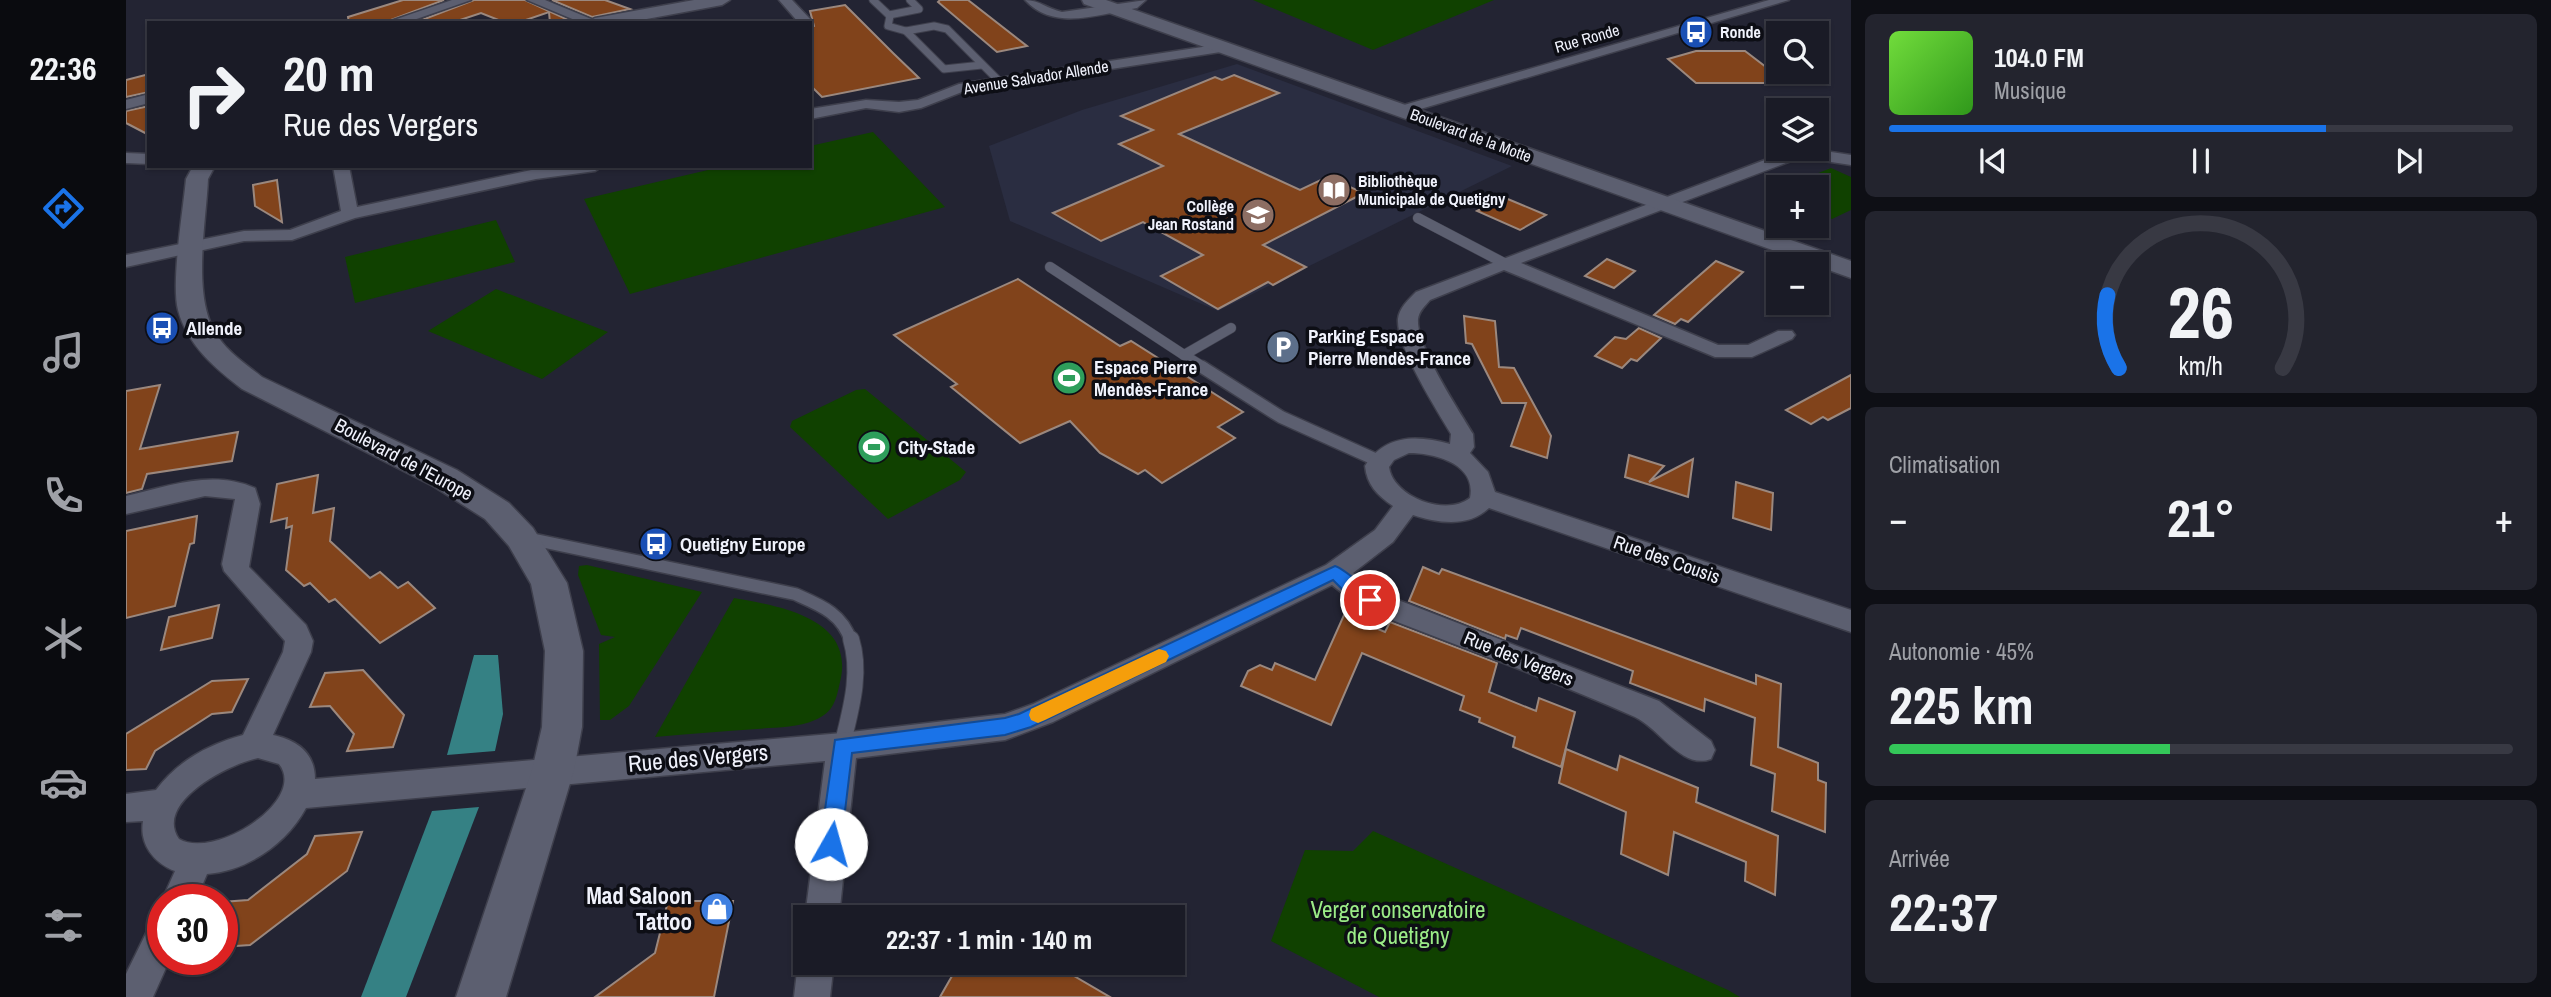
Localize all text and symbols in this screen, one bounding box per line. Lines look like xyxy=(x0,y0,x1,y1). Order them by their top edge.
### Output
bus stop icon: Ronde xyxy=(1677,13,1715,51)
street label: Rue Ronde xyxy=(1552,18,1622,58)
place label: Ronde xyxy=(1720,21,1761,43)
map controls xyxy=(1766,21,1829,315)
button: search xyxy=(1766,21,1829,84)
text: 20 m xyxy=(283,40,375,106)
text: 104.0 FM xyxy=(1994,40,2084,75)
text: 22:36 xyxy=(29,47,97,90)
icon: right xyxy=(168,49,259,140)
street label: Avenue Salvador Allende xyxy=(961,55,1110,99)
text: Musique xyxy=(1994,75,2066,106)
button: layers xyxy=(1766,98,1829,161)
text: Rue des Vergers xyxy=(283,103,478,146)
street label: Boulevard de la Motte xyxy=(1407,103,1535,167)
icon: previous xyxy=(1974,142,2012,180)
icon: pause xyxy=(2182,142,2220,180)
icon: next xyxy=(2390,142,2428,180)
place label: Bibliothèque Municipale de Quetigny xyxy=(1358,170,1506,210)
library icon: Bibliothèque Municipale de Quetigny xyxy=(1315,171,1353,209)
button: + xyxy=(1766,175,1829,238)
icon: directions xyxy=(39,184,88,233)
place label: Collège Jean Rostand xyxy=(1148,195,1234,235)
school or university icon: Collège Jean Rostand xyxy=(1239,196,1277,234)
button: − xyxy=(1766,252,1829,315)
text: 26 xyxy=(2168,263,2234,361)
bus stop icon: Allende xyxy=(143,309,181,347)
place label: Allende xyxy=(186,315,243,341)
place label: Parking Espace Pierre Mendès-France xyxy=(1308,323,1471,371)
icon: music xyxy=(39,328,88,377)
parking icon: Parking Espace Pierre Mendès-France xyxy=(1264,328,1302,366)
text: km/h xyxy=(2179,349,2223,383)
place label: Espace Pierre Mendès-France xyxy=(1094,354,1209,402)
sports icon: Espace Pierre Mendès-France xyxy=(1050,359,1088,397)
street label: Boulevard de l'Europe xyxy=(330,412,478,506)
sports icon: City-Stade xyxy=(855,428,893,466)
place label: City-Stade xyxy=(898,434,975,460)
text: Climatisation xyxy=(1889,449,2000,480)
icon: phone xyxy=(39,471,88,520)
text: 21° xyxy=(2167,483,2235,553)
text: − xyxy=(1889,493,1907,544)
text: + xyxy=(2495,493,2513,544)
bus stop icon: Quetigny Europe xyxy=(637,525,675,563)
street label: Rue des Cousis xyxy=(1610,529,1724,589)
place label: Quetigny Europe xyxy=(680,531,806,557)
pin xyxy=(1340,570,1400,630)
icon: arrive xyxy=(1351,581,1389,619)
icon: climate xyxy=(39,614,88,663)
street label: Rue des Vergers xyxy=(1460,624,1578,692)
text: Autonomie · 45% xyxy=(1889,636,2034,667)
text: 225 km xyxy=(1889,670,2034,740)
street label: Rue des Vergers xyxy=(627,736,769,779)
icon: car xyxy=(39,758,88,807)
position arrow xyxy=(794,807,868,881)
text: Arrivée xyxy=(1889,843,1950,874)
text: 22:37 xyxy=(1889,877,1998,947)
place label: Mad Saloon Tattoo xyxy=(586,880,692,937)
speed limit sign: 30 xyxy=(147,884,238,975)
shop icon: Mad Saloon Tattoo xyxy=(698,890,736,928)
park label: Verger conservatoire de Quetigny xyxy=(1310,894,1486,951)
icon: filters xyxy=(39,901,88,950)
text: 22:37 · 1 min · 140 m xyxy=(886,922,1092,957)

